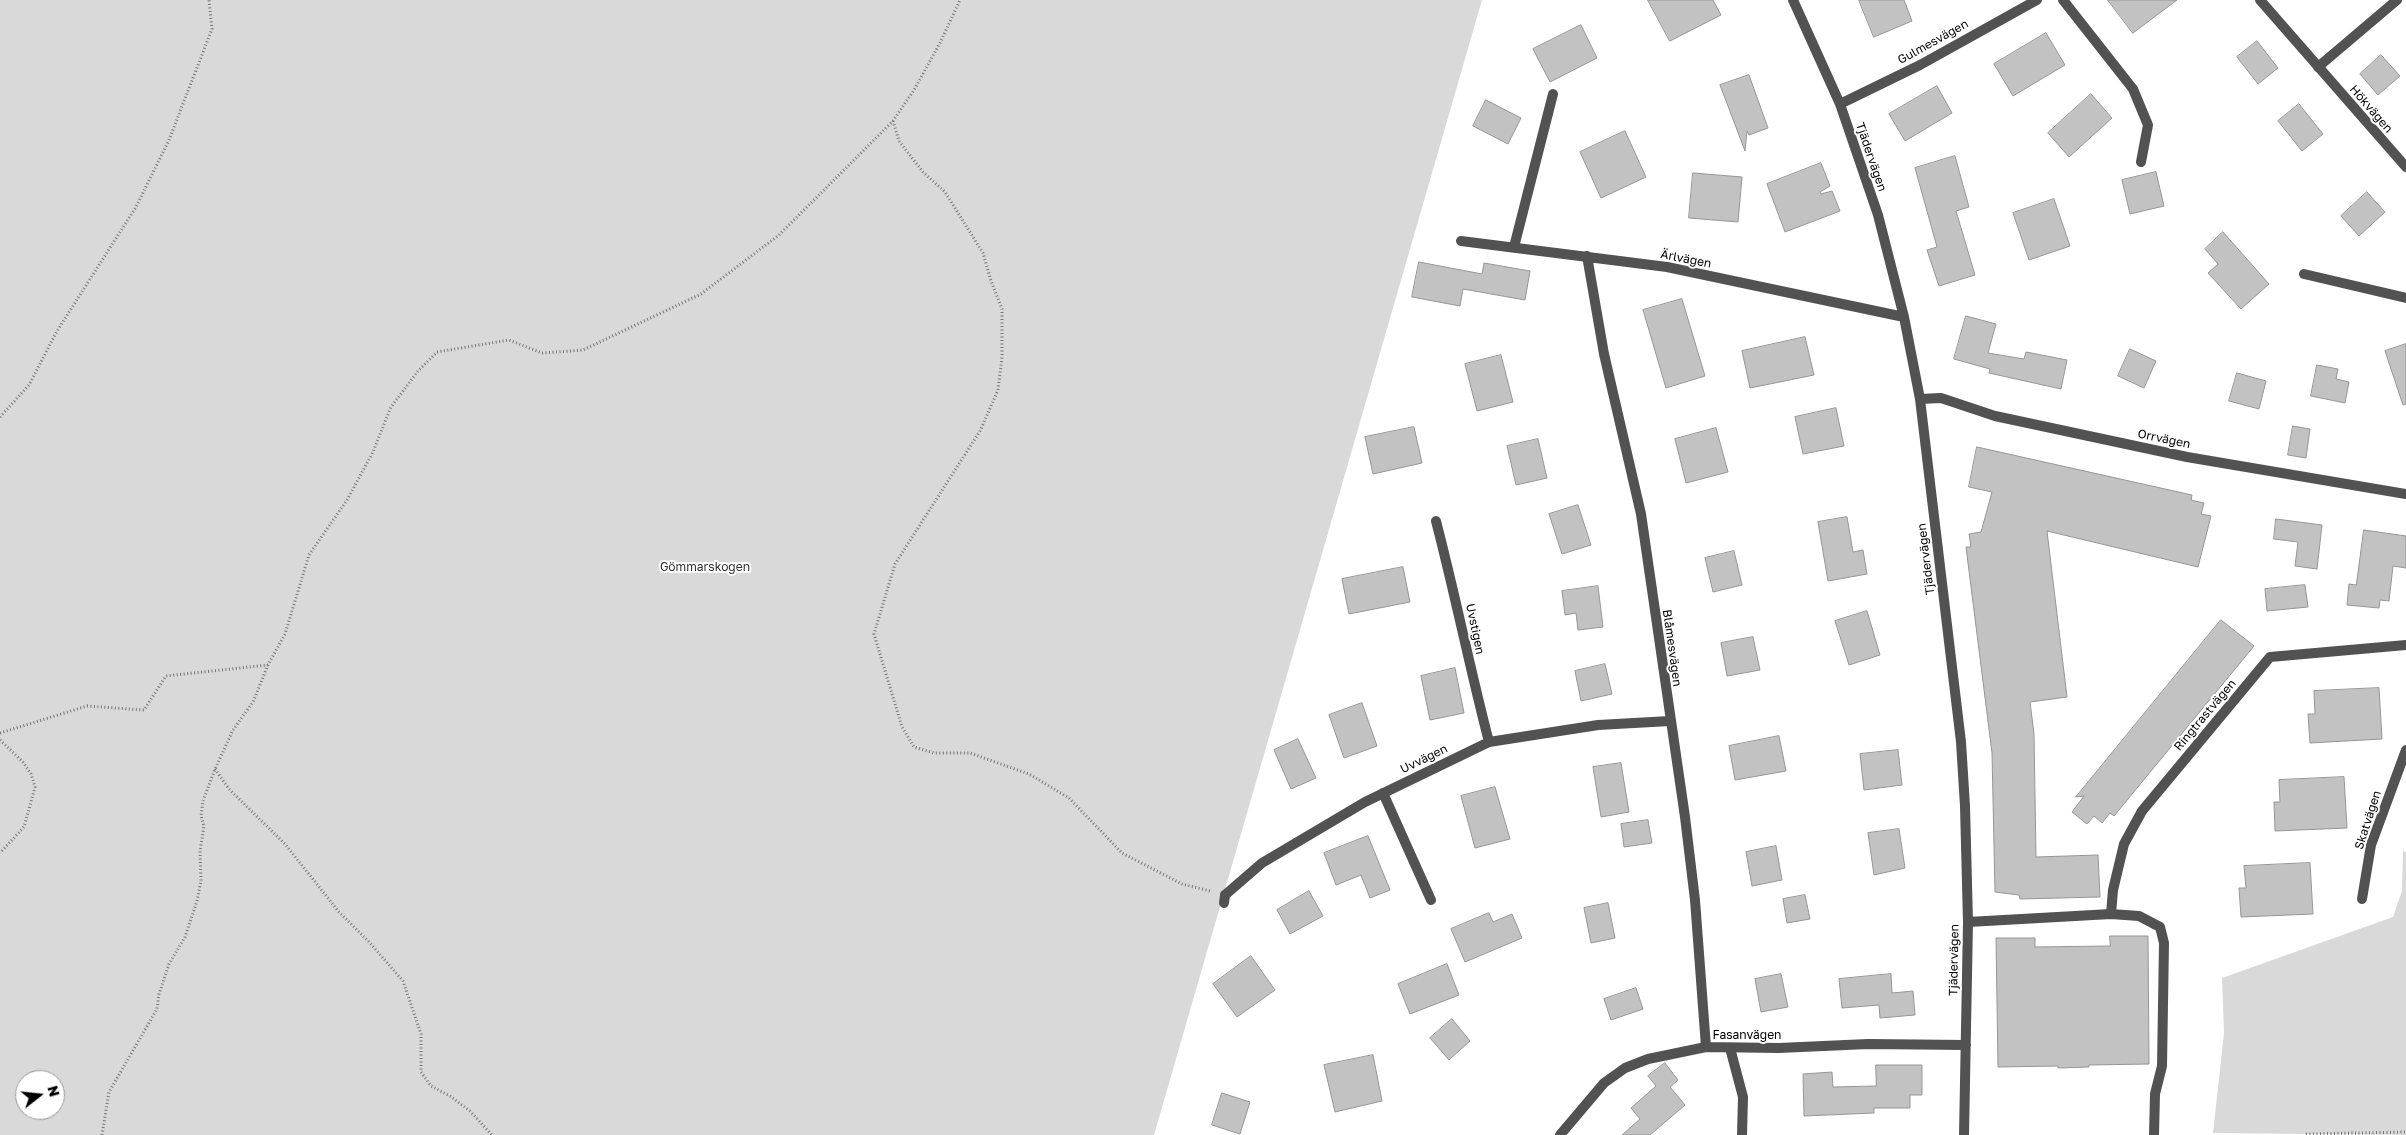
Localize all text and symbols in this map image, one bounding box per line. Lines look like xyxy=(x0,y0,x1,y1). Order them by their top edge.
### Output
street label: Gulmesvägen xyxy=(1895,17,1971,67)
street label: Hökvägen xyxy=(2346,82,2396,136)
street label: Tjädervägen xyxy=(1853,121,1889,193)
street label: Ärlvägen xyxy=(1659,247,1713,271)
street label: Orrvägen xyxy=(2136,426,2192,452)
street label: Tjädervägen xyxy=(1914,522,1938,596)
park label: Gömmarskogen xyxy=(660,560,750,574)
street label: Uvstigen xyxy=(1463,602,1487,656)
street label: Blåmesvägen xyxy=(1659,609,1685,687)
street label: Ringtrastvägen xyxy=(2171,676,2239,754)
street label: Uvvägen xyxy=(1398,741,1450,777)
street label: Skatvägen xyxy=(2352,789,2384,851)
street label: Tjädervägen xyxy=(1946,924,1962,996)
street label: Fasanvägen xyxy=(1713,1028,1781,1042)
north arrow xyxy=(15,1070,65,1120)
text: N xyxy=(44,1084,64,1098)

